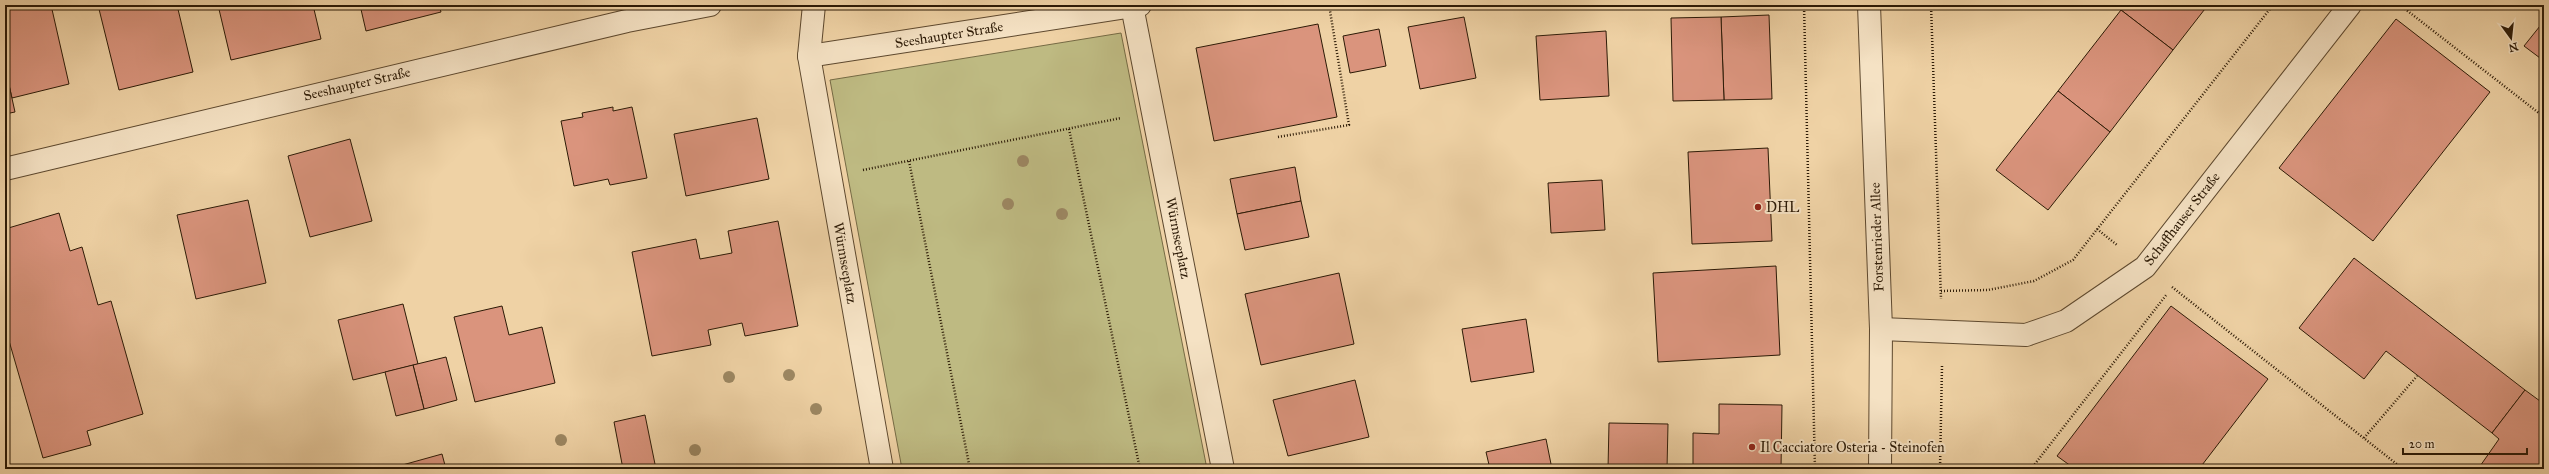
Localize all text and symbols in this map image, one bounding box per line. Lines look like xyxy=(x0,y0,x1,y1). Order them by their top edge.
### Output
street label: Seeshaupter Straße xyxy=(894,18,1004,52)
north arrow xyxy=(2491,18,2531,58)
text: N xyxy=(2507,40,2520,55)
street label: Seeshaupter Straße xyxy=(302,63,412,105)
street label: Schaffhauser Straße xyxy=(2140,169,2224,269)
street label: Forstenrieder Allee xyxy=(1867,182,1887,292)
street label: Würmseeplatz xyxy=(1162,196,1194,281)
place label: DHL xyxy=(1766,199,1800,216)
marker: DHL xyxy=(1753,202,1763,212)
street label: Würmseeplatz xyxy=(829,221,861,306)
scale bar xyxy=(2403,430,2527,456)
text: 20 m xyxy=(2409,437,2435,451)
place label: Il Cacciatore Osteria - Steinofen xyxy=(1760,439,1945,456)
marker: Il Cacciatore Osteria - Steinofen xyxy=(1747,442,1757,452)

